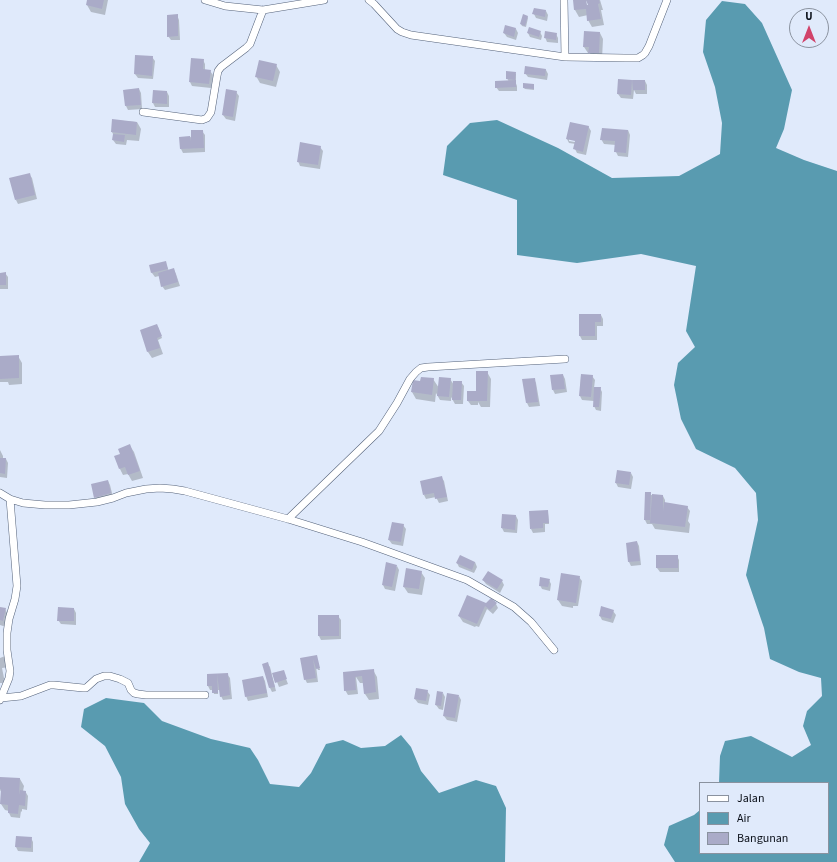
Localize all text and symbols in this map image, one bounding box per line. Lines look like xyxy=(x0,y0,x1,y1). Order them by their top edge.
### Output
north arrow xyxy=(789,8,829,48)
text: U xyxy=(805,9,813,24)
legend xyxy=(699,782,829,854)
text: Jalan xyxy=(737,790,764,807)
text: Air xyxy=(737,810,751,827)
text: Bangunan xyxy=(737,830,788,847)

